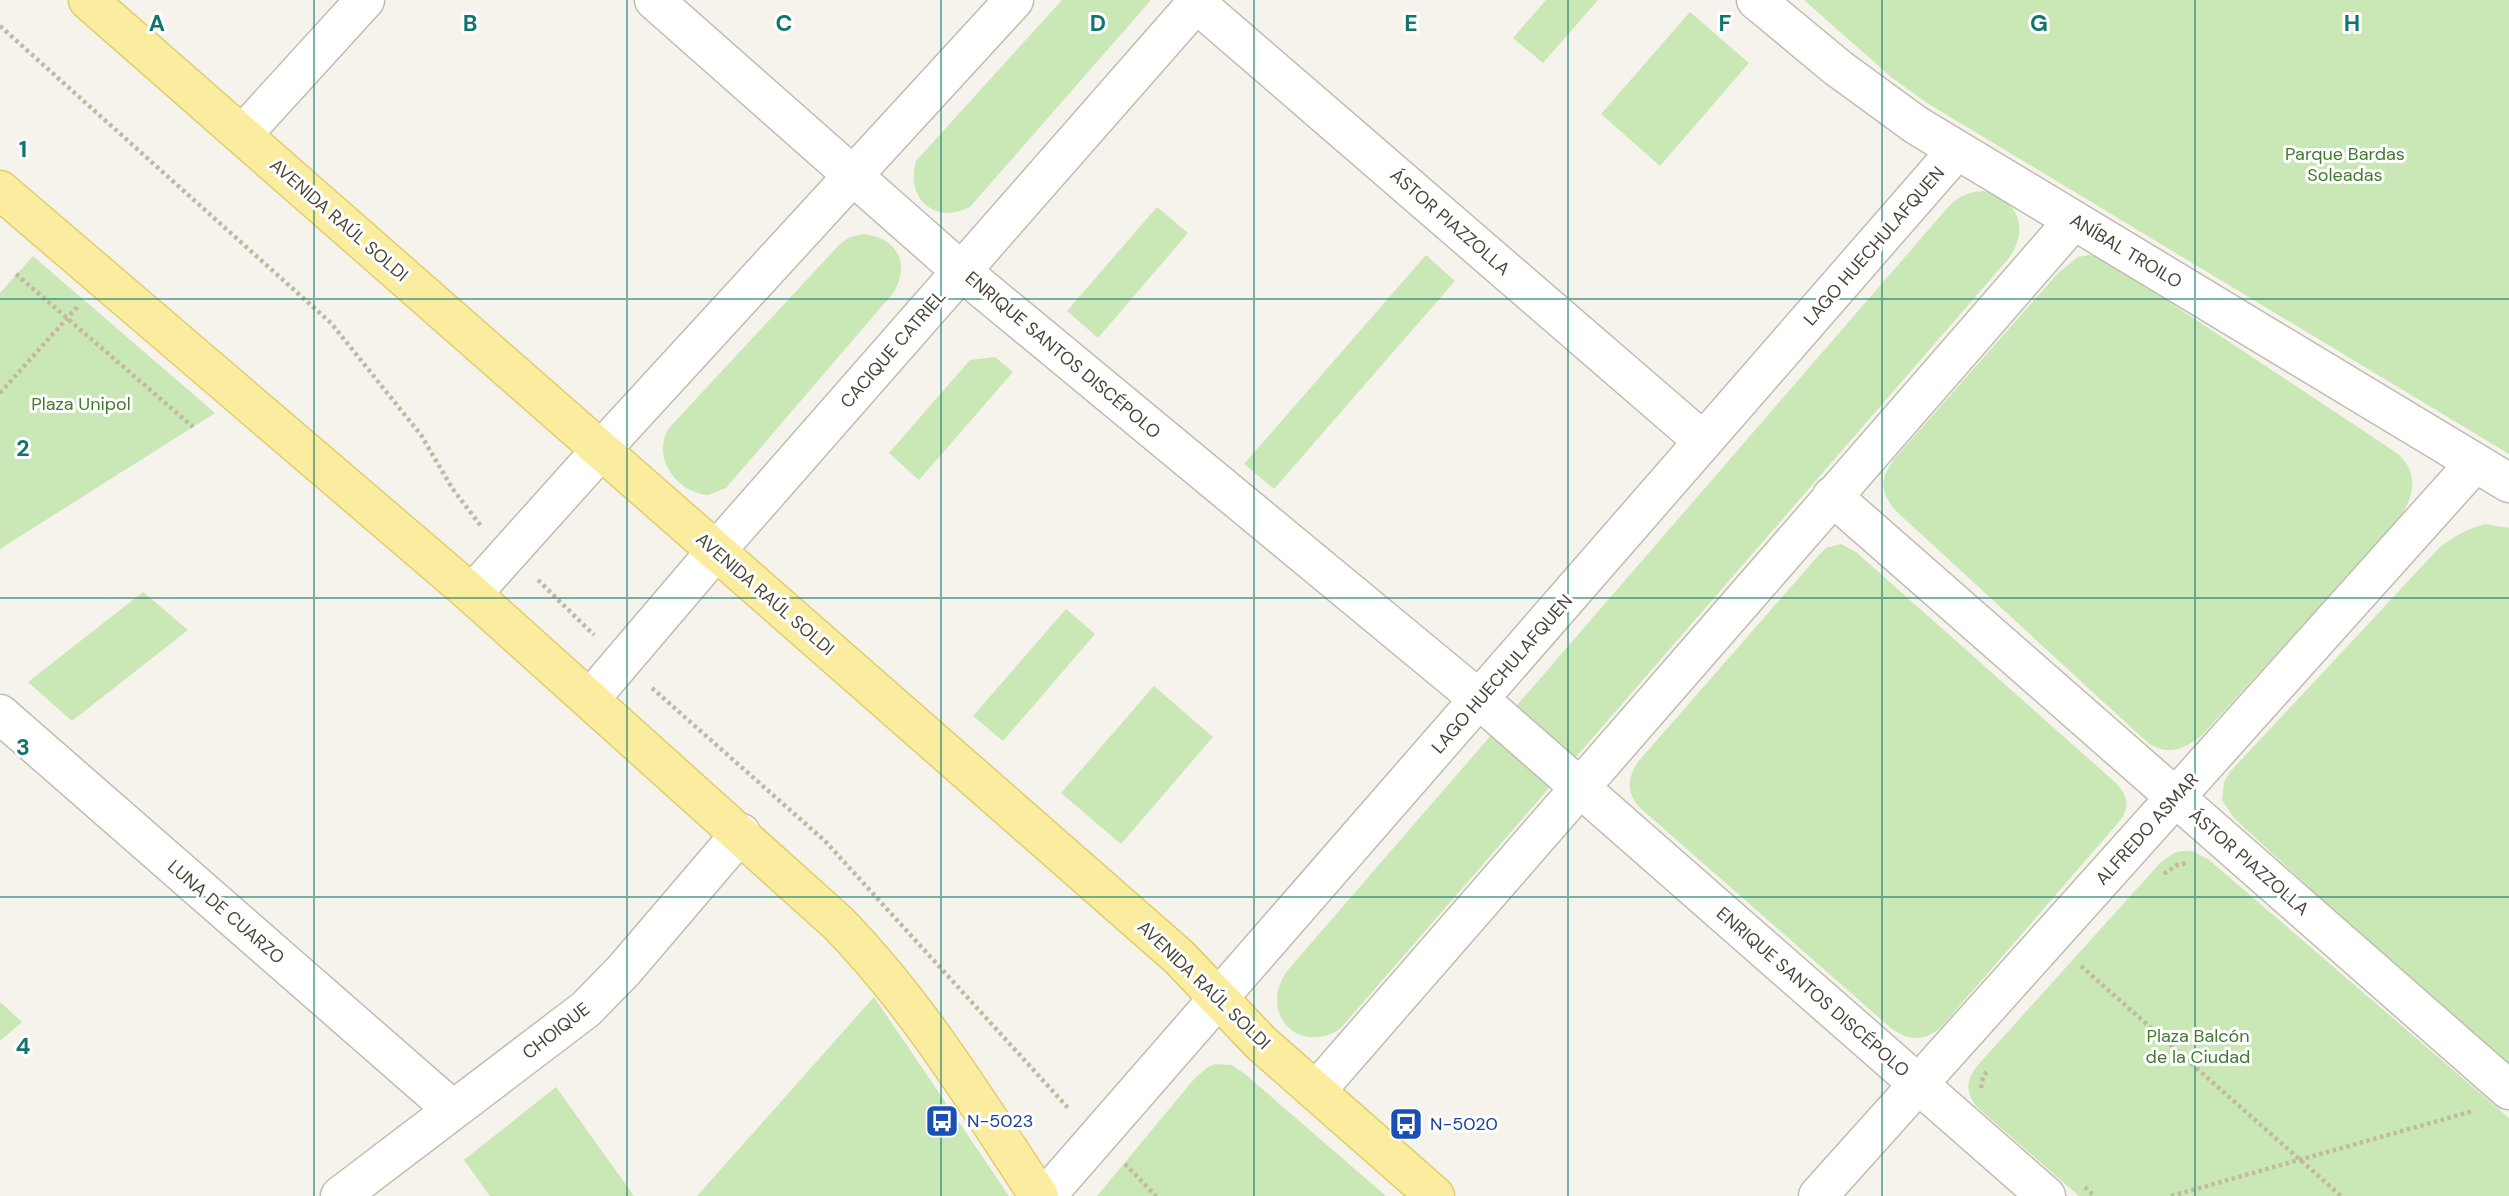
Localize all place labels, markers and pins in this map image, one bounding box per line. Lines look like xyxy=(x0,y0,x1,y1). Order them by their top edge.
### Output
bus stop icon: N-5023 xyxy=(923,1102,961,1140)
bus stop icon: N-5020 xyxy=(1387,1105,1425,1143)
place label: N-5023 xyxy=(967,1109,1033,1133)
place label: N-5020 xyxy=(1430,1112,1498,1136)

